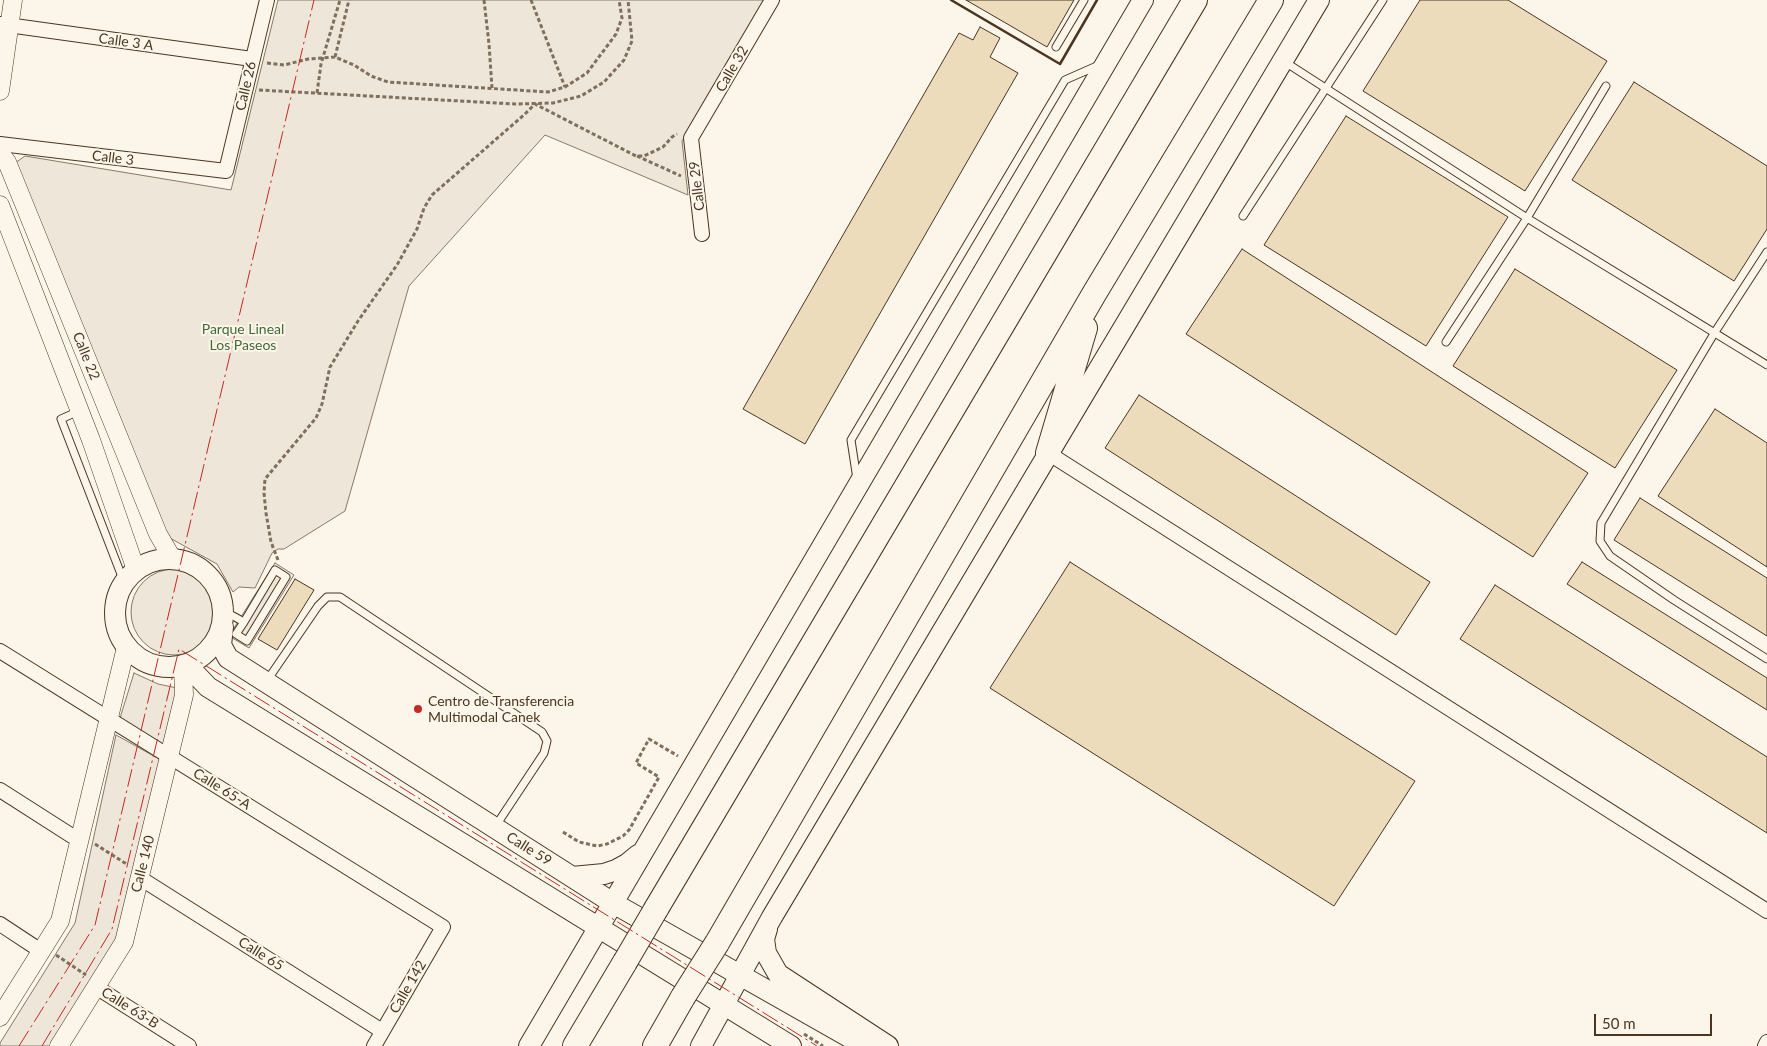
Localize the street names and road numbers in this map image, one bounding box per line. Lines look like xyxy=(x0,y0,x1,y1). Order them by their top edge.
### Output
street label: Calle 3 A xyxy=(98,30,154,54)
street label: Calle 32 xyxy=(712,43,752,95)
street label: Calle 26 xyxy=(232,60,260,112)
street label: Calle 3 xyxy=(91,147,135,169)
street label: Calle 29 xyxy=(686,160,708,212)
street label: Calle 22 xyxy=(69,330,103,382)
street label: Calle 65-A xyxy=(190,765,254,813)
street label: Calle 59 xyxy=(503,829,555,869)
street label: Calle 140 xyxy=(128,834,158,894)
street label: Calle 65 xyxy=(235,934,287,974)
street label: Calle 142 xyxy=(386,958,430,1016)
street label: Calle 63-B xyxy=(98,984,162,1032)

